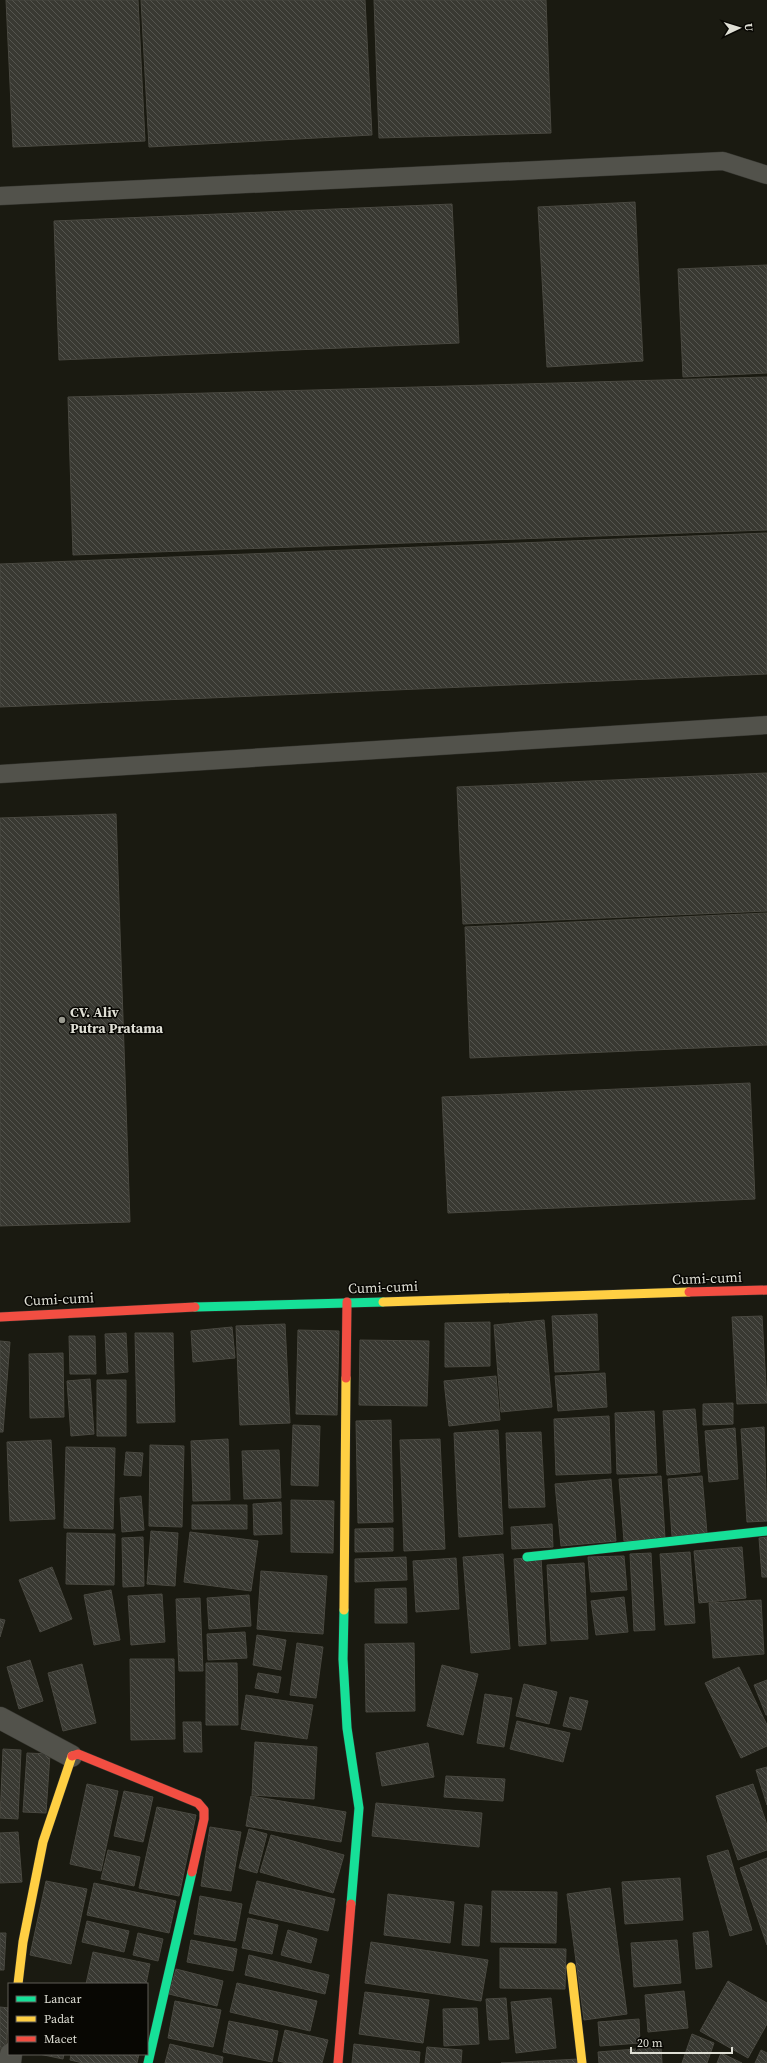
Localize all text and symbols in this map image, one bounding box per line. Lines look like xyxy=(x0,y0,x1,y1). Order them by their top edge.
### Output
north arrow xyxy=(719,8,759,48)
text: U xyxy=(741,23,756,32)
place label: CV. Aliv Putra Pratama xyxy=(70,1002,164,1038)
marker: CV. Aliv Putra Pratama xyxy=(57,1015,67,1025)
street label: Cumi-cumi xyxy=(672,1267,742,1289)
street label: Cumi-cumi xyxy=(348,1276,418,1298)
street label: Cumi-cumi xyxy=(24,1287,94,1311)
legend xyxy=(8,1983,148,2055)
text: Lancar xyxy=(44,1991,81,2007)
text: Padat xyxy=(44,2011,74,2027)
scale bar xyxy=(631,2029,732,2055)
text: Macet xyxy=(44,2031,77,2047)
text: 20 m xyxy=(637,2035,663,2051)

